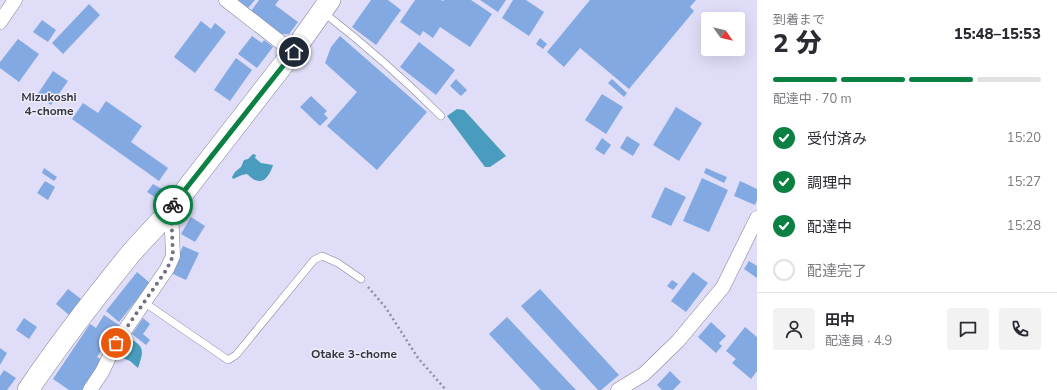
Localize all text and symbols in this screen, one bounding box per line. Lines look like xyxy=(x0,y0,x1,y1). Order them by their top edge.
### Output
text: 到着まで xyxy=(773,11,825,29)
north arrow xyxy=(701,12,745,56)
map controls xyxy=(701,12,745,56)
text: 15:48–15:53 xyxy=(954,24,1041,44)
text: 2 分 xyxy=(773,26,822,61)
pin xyxy=(277,35,311,69)
icon: home xyxy=(283,41,305,63)
district label: Mizukoshi 4-chome xyxy=(21,89,77,119)
text: 配達中 · 70 m xyxy=(773,90,852,108)
icon: check xyxy=(773,127,795,149)
text: 受付済み xyxy=(807,129,867,149)
text: 15:20 xyxy=(1007,129,1041,147)
icon: check xyxy=(773,171,795,193)
text: 調理中 xyxy=(807,173,852,193)
text: 15:27 xyxy=(1007,173,1041,191)
courier xyxy=(153,185,193,225)
icon: bike xyxy=(162,194,184,216)
icon: check xyxy=(773,215,795,237)
text: 配達中 xyxy=(807,217,852,237)
text: 15:28 xyxy=(1007,217,1041,235)
text: 配達完了 xyxy=(807,261,867,281)
button: person xyxy=(773,308,815,350)
button: chat xyxy=(947,308,989,350)
button: phone xyxy=(999,308,1041,350)
text: 田中 xyxy=(825,310,855,330)
pin xyxy=(99,326,133,360)
icon: bag xyxy=(105,332,127,354)
text: 配達員 · 4.9 xyxy=(825,332,892,350)
district label: Otake 3-chome xyxy=(311,346,397,362)

